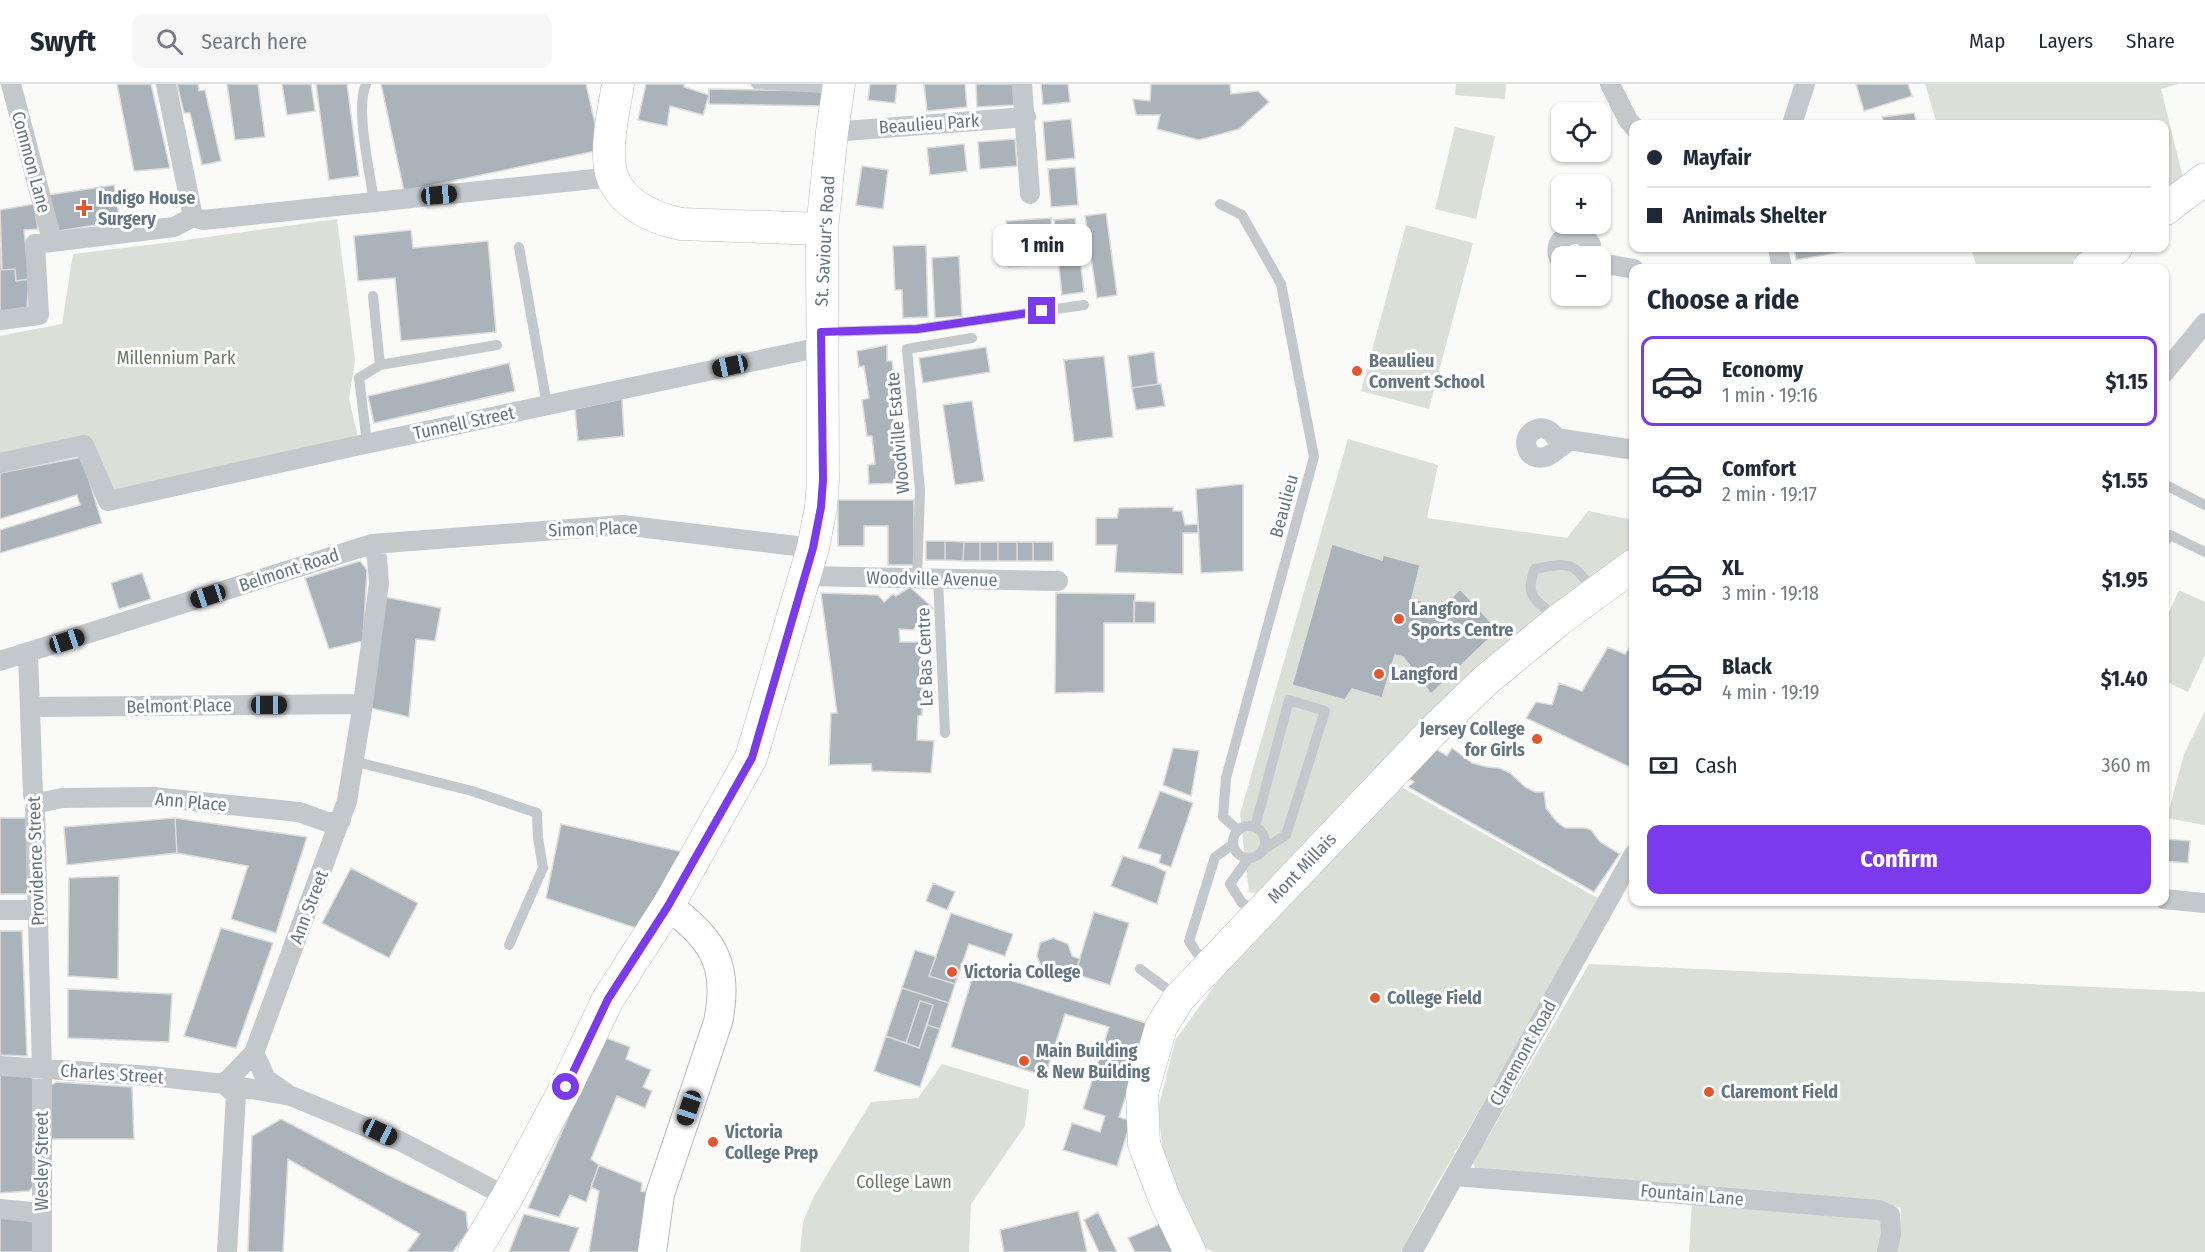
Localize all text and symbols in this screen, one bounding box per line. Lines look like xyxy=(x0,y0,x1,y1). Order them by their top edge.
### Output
search box xyxy=(132,14,552,68)
text: Swyft xyxy=(30,25,96,58)
icon: search xyxy=(153,25,186,58)
text: Search here xyxy=(201,28,307,55)
text: Map xyxy=(1969,28,2005,54)
text: Layers xyxy=(2038,28,2093,54)
text: Share xyxy=(2126,28,2175,54)
map controls xyxy=(1551,102,1611,306)
button: locate xyxy=(1551,102,1611,162)
street label: Common Lane xyxy=(7,109,55,215)
street label: Beaulieu Park xyxy=(878,109,981,138)
text: Mayfair xyxy=(1683,144,1751,171)
button: + xyxy=(1551,174,1611,234)
street label: St. Saviour's Road xyxy=(811,175,839,307)
car xyxy=(420,184,458,206)
place label: Indigo House Surgery xyxy=(98,187,195,230)
marker: Indigo House Surgery xyxy=(75,199,93,217)
text: Animals Shelter xyxy=(1683,202,1827,229)
callout: 1 min xyxy=(992,224,1092,266)
text: 1 min xyxy=(1021,233,1064,257)
button: − xyxy=(1551,246,1611,306)
text: Choose a ride xyxy=(1647,284,1799,316)
route end xyxy=(1028,297,1055,324)
park label: Millennium Park xyxy=(117,347,236,369)
place label: Beaulieu Convent School xyxy=(1369,350,1485,393)
car xyxy=(711,353,749,379)
icon: car xyxy=(1650,354,1704,408)
text: Economy xyxy=(1722,356,1803,383)
marker: Beaulieu Convent School xyxy=(1350,364,1364,378)
text: $1.15 xyxy=(2106,368,2148,395)
street label: Woodville Estate xyxy=(882,371,914,495)
text: 1 min · 19:16 xyxy=(1722,383,1818,407)
street label: Tunnell Street xyxy=(411,402,517,444)
icon: car xyxy=(1650,453,1704,507)
text: Comfort xyxy=(1722,455,1796,482)
text: $1.55 xyxy=(2102,467,2148,494)
street label: Beaulieu xyxy=(1265,472,1303,540)
text: 2 min · 19:17 xyxy=(1722,482,1817,506)
street label: Simon Place xyxy=(548,516,638,542)
street label: Belmont Road xyxy=(236,544,342,596)
icon: car xyxy=(1650,552,1704,606)
text: XL xyxy=(1722,554,1744,581)
text: $1.95 xyxy=(2102,566,2148,593)
street label: Woodville Avenue xyxy=(866,567,998,591)
text: 3 min · 19:18 xyxy=(1722,581,1819,605)
car xyxy=(188,582,228,610)
place label: Langford Sports Centre xyxy=(1411,598,1513,641)
street label: Le Bas Centre xyxy=(912,607,938,707)
marker: Langford Sports Centre xyxy=(1392,612,1406,626)
car xyxy=(47,627,87,655)
icon: car xyxy=(1650,651,1704,705)
text: Black xyxy=(1722,653,1772,680)
place label: Langford xyxy=(1391,663,1458,685)
text: $1.40 xyxy=(2101,665,2148,692)
marker: Langford xyxy=(1372,667,1386,681)
text: 4 min · 19:19 xyxy=(1722,680,1819,704)
street label: Belmont Place xyxy=(126,694,232,718)
car xyxy=(251,696,287,714)
place label: Jersey College for Girls xyxy=(1419,718,1525,761)
marker: Jersey College for Girls xyxy=(1530,732,1544,746)
icon: cash xyxy=(1647,749,1680,782)
text: Cash xyxy=(1695,752,1738,779)
text: 360 m xyxy=(2102,753,2151,777)
street label: Ann Place xyxy=(154,788,228,816)
street label: Providence Street xyxy=(23,796,49,926)
button: Confirm xyxy=(1647,825,2151,894)
street label: Mont Millais xyxy=(1263,828,1341,908)
street label: Ann Street xyxy=(285,867,333,947)
place label: Victoria College xyxy=(963,961,1081,983)
marker: Victoria College xyxy=(945,965,959,979)
place label: College Field xyxy=(1387,987,1482,1009)
marker: College Field xyxy=(1368,991,1382,1005)
street label: Claremont Road xyxy=(1485,996,1561,1110)
place label: Main Building & New Building xyxy=(1036,1040,1150,1083)
marker: Main Building & New Building xyxy=(1017,1054,1031,1068)
street label: Charles Street xyxy=(60,1059,164,1089)
route start xyxy=(552,1073,579,1100)
place label: Claremont Field xyxy=(1721,1081,1838,1103)
marker: Claremont Field xyxy=(1702,1085,1716,1099)
car xyxy=(675,1088,703,1128)
street label: Wesley Street xyxy=(31,1111,53,1211)
car xyxy=(360,1116,400,1148)
place label: Victoria College Prep xyxy=(724,1121,819,1164)
marker: Victoria College Prep xyxy=(706,1135,720,1149)
park label: College Lawn xyxy=(856,1171,952,1193)
street label: Fountain Lane xyxy=(1639,1180,1745,1210)

